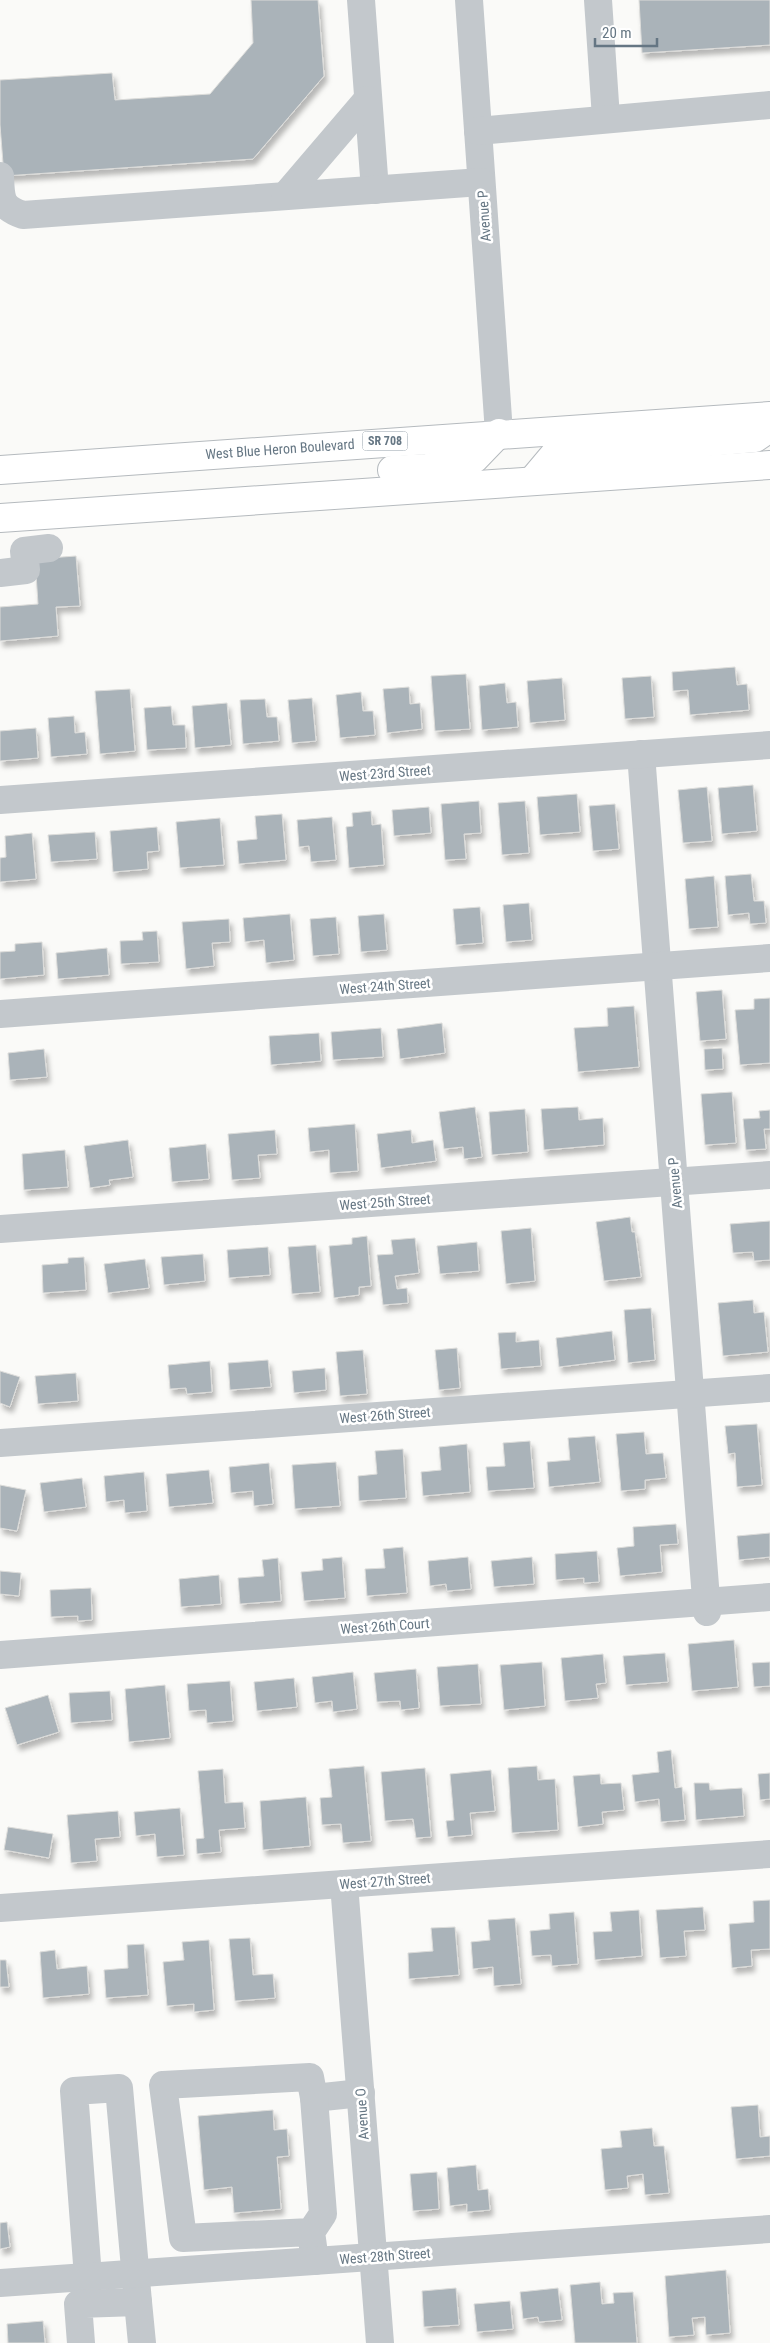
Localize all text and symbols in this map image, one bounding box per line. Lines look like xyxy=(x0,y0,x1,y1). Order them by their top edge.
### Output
scale bar xyxy=(595,15,658,47)
text: 20 m xyxy=(602,24,632,42)
street label: Avenue P xyxy=(474,190,494,242)
road number: SR 708 xyxy=(362,432,408,451)
street label: West Blue Heron Boulevard xyxy=(205,436,355,462)
street label: West 23rd Street xyxy=(339,762,431,784)
street label: West 24th Street xyxy=(339,975,431,997)
street label: Avenue P xyxy=(665,1157,685,1209)
street label: West 25th Street xyxy=(339,1191,431,1213)
street label: West 26th Street xyxy=(339,1404,431,1426)
street label: West 26th Court xyxy=(340,1615,430,1637)
street label: West 27th Street xyxy=(339,1870,431,1892)
street label: Avenue O xyxy=(352,2088,372,2140)
street label: West 28th Street xyxy=(339,2245,431,2267)

